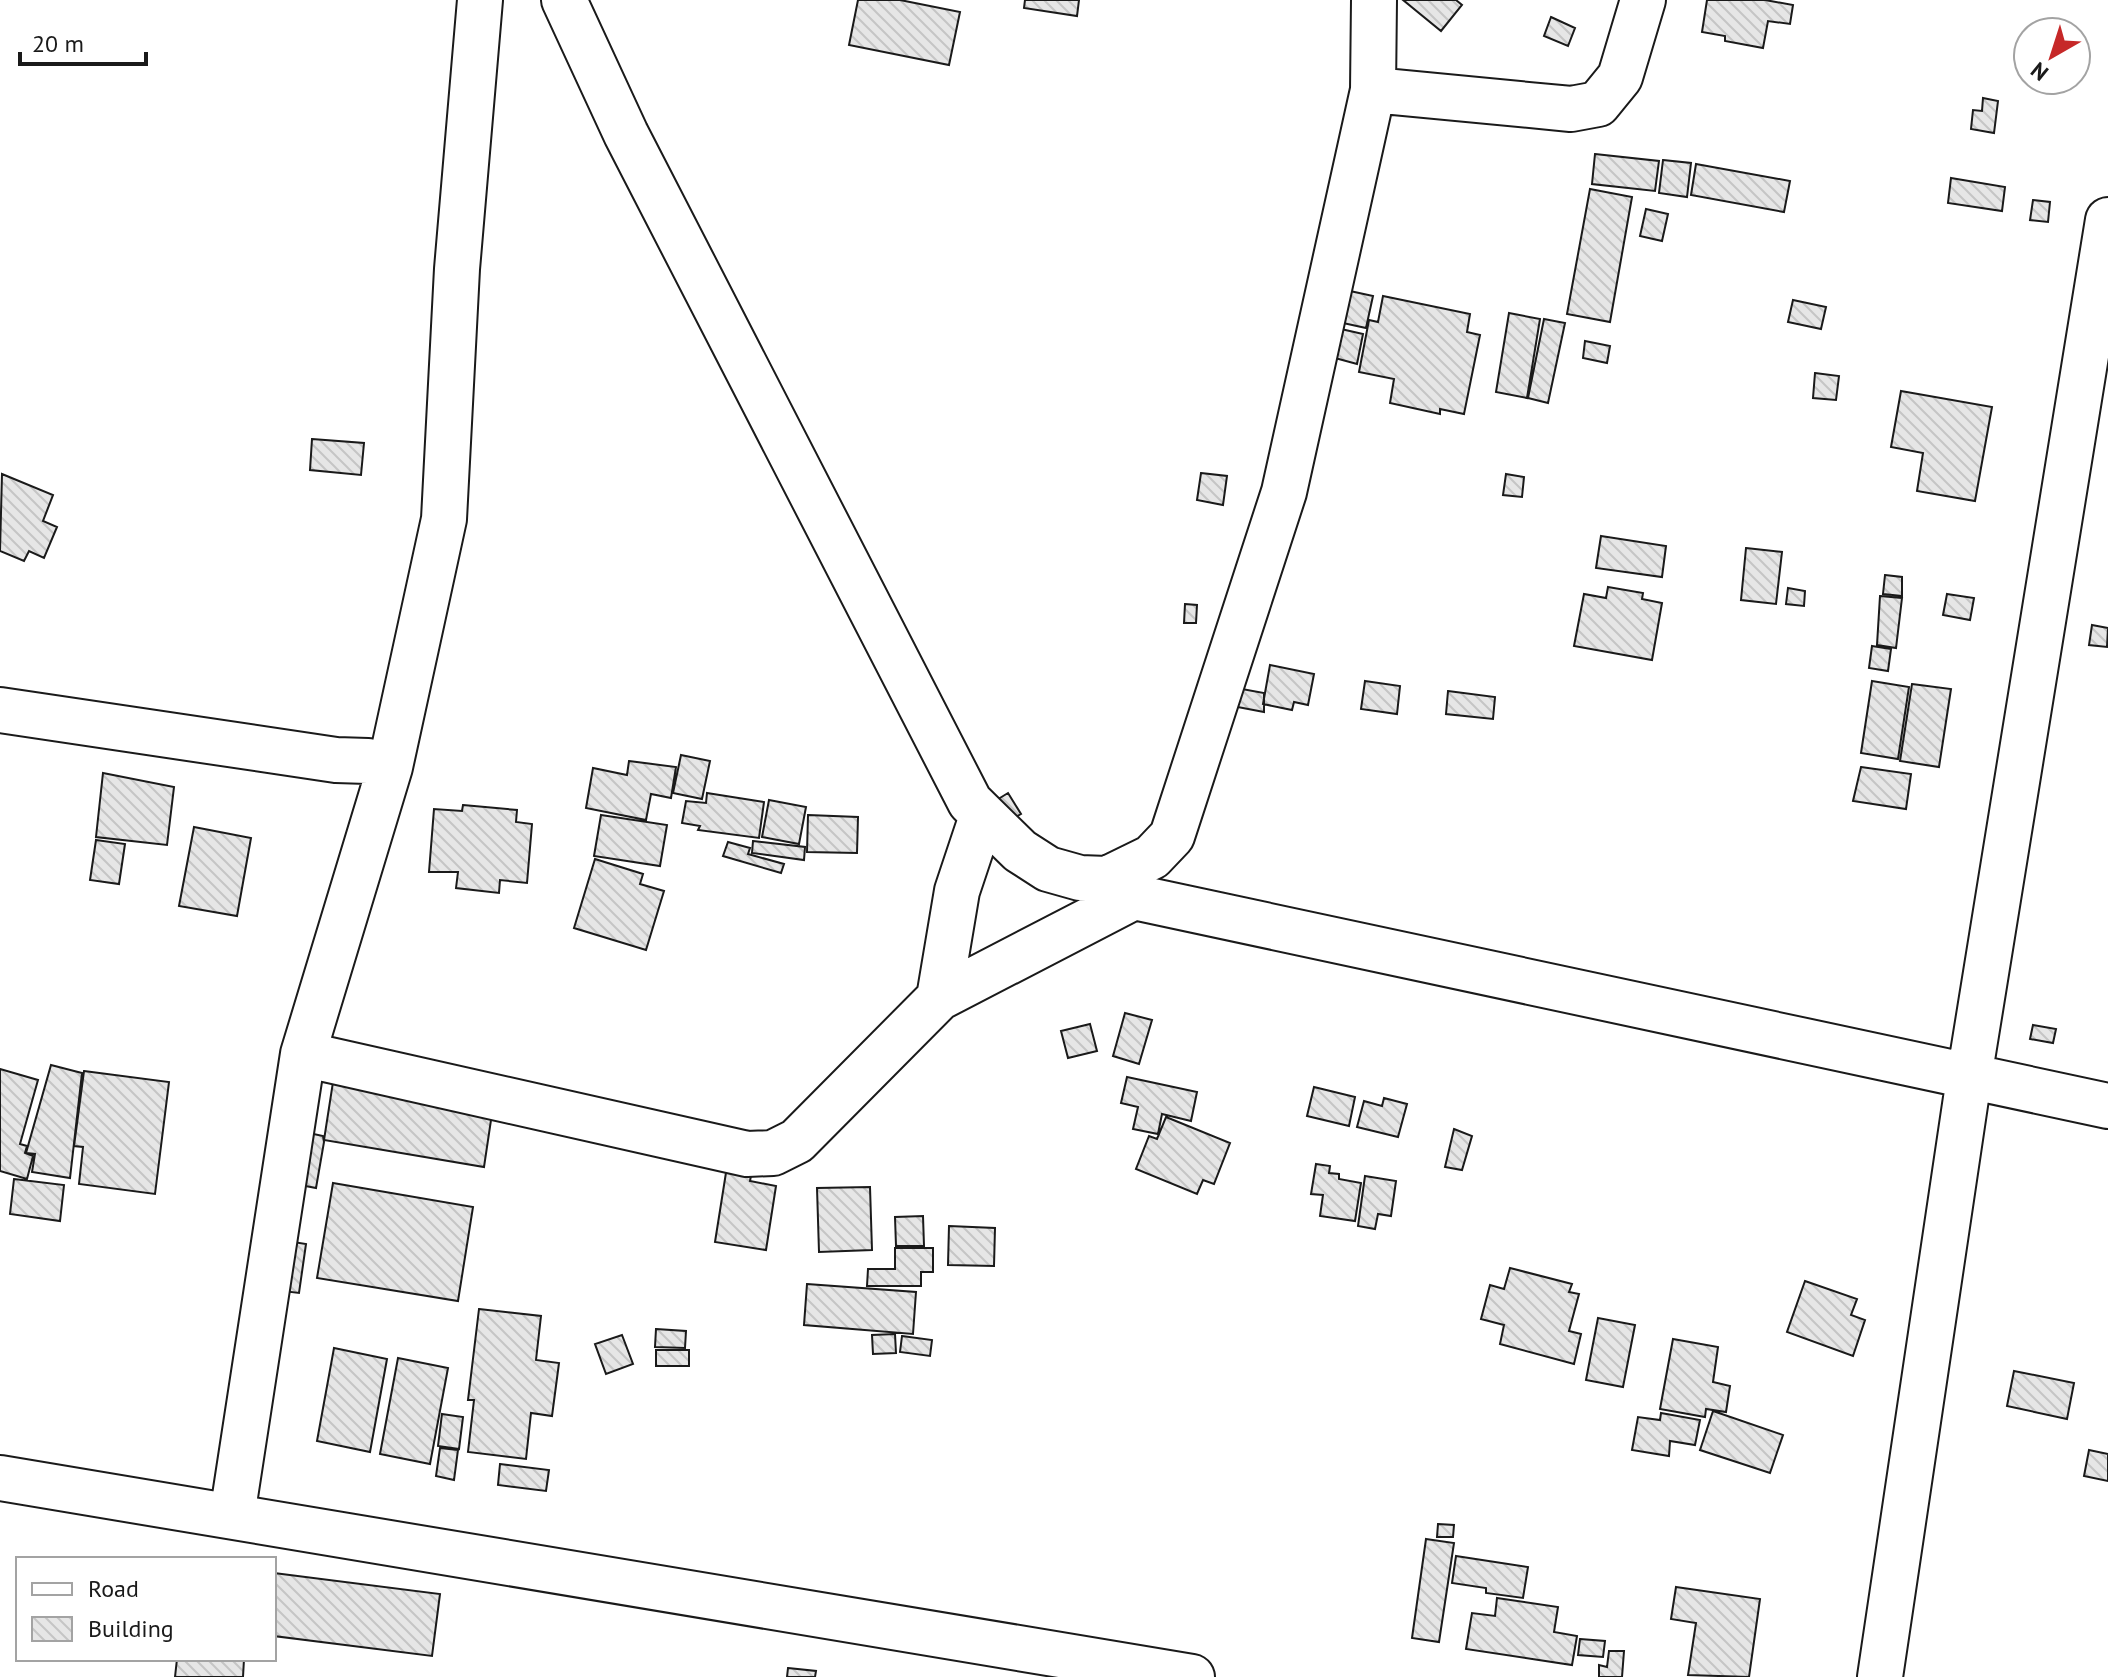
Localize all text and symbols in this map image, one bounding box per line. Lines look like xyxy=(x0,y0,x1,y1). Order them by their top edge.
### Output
scale bar xyxy=(20,16,146,66)
north arrow xyxy=(2012,16,2092,96)
text: 20 m xyxy=(32,28,84,59)
text: N xyxy=(2025,56,2054,87)
legend xyxy=(16,1557,276,1661)
text: Road xyxy=(88,1573,139,1604)
text: Building xyxy=(88,1613,174,1644)

